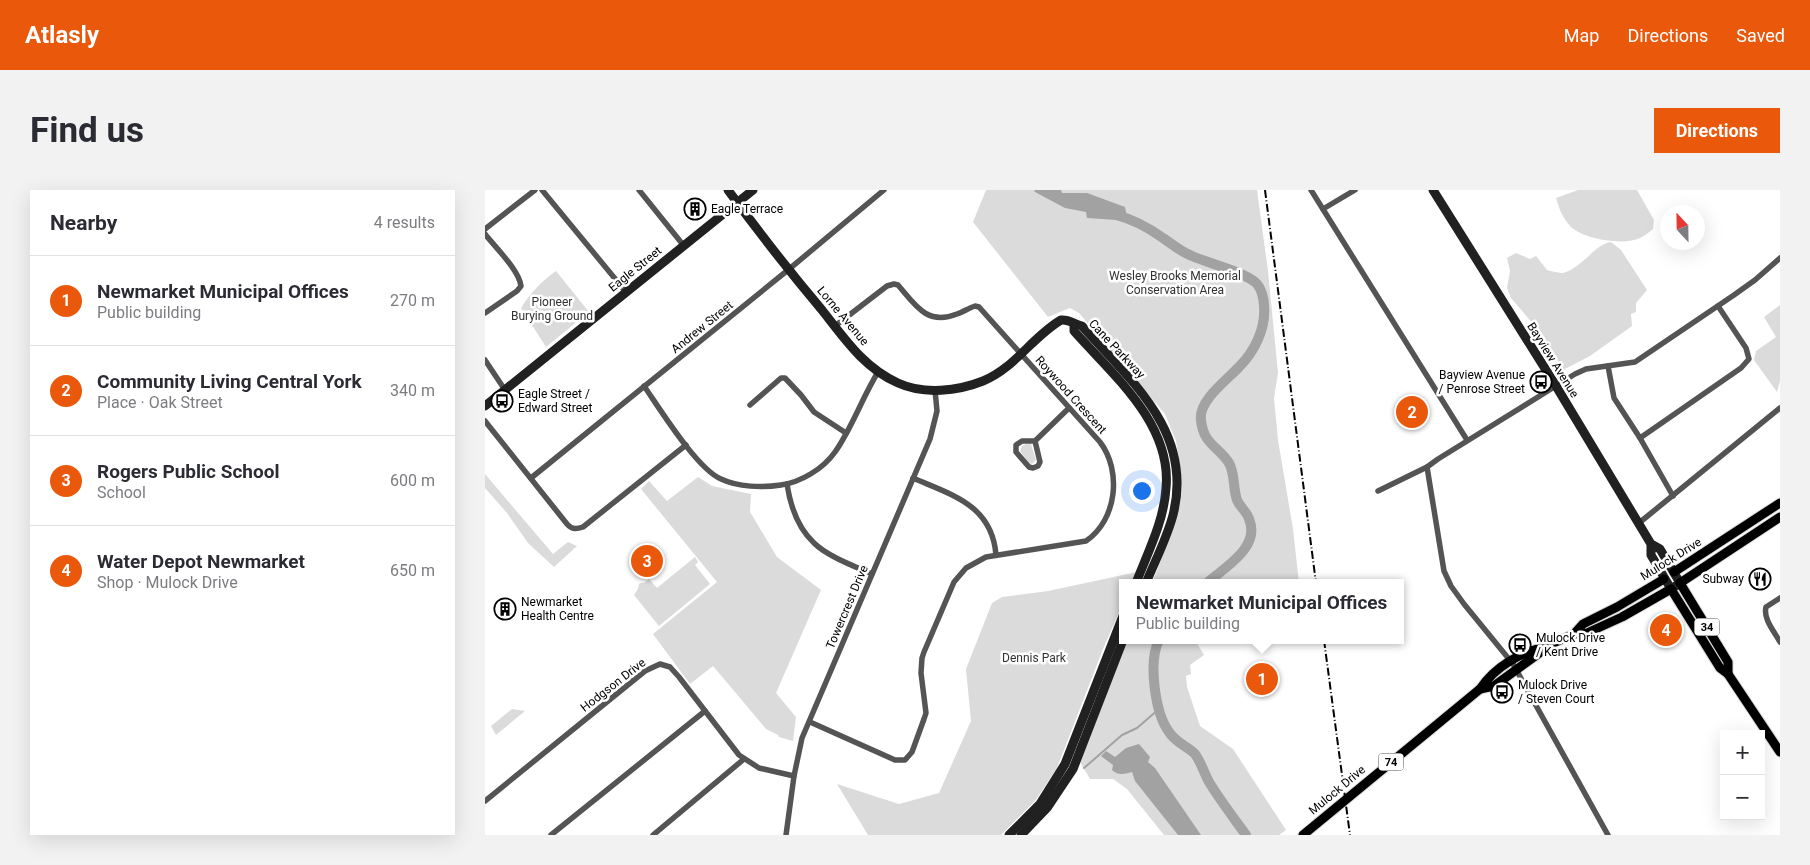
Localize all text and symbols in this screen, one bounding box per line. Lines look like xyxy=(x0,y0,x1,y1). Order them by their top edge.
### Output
text: Atlasly xyxy=(25,21,99,49)
text: Map xyxy=(1564,25,1599,46)
text: Directions xyxy=(1627,25,1708,46)
text: Saved xyxy=(1736,25,1785,46)
button: Directions xyxy=(1654,108,1780,153)
text: Find us xyxy=(30,110,144,151)
building icon: Eagle Terrace xyxy=(683,197,707,221)
place label: Eagle Terrace xyxy=(711,202,783,216)
north arrow xyxy=(1660,205,1705,250)
text: Nearby xyxy=(50,211,117,235)
text: 4 results xyxy=(374,213,435,232)
street label: Eagle Street xyxy=(606,243,664,295)
park label: Wesley Brooks Memorial Conservation Area xyxy=(1109,269,1241,297)
text: Newmarket Municipal Offices xyxy=(97,280,349,303)
street label: Lorne Avenue xyxy=(814,284,872,348)
text: 1 xyxy=(61,291,71,310)
text: 270 m xyxy=(390,291,435,310)
park label: Pioneer Burying Ground xyxy=(511,295,593,323)
street label: Andrew Street xyxy=(668,298,736,356)
text: Public building xyxy=(97,303,201,322)
street label: Cane Parkway xyxy=(1086,317,1148,382)
street label: Bayview Avenue xyxy=(1524,320,1582,400)
street label: Roywood Crescent xyxy=(1032,353,1110,437)
place label: Bayview Avenue / Penrose Street xyxy=(1439,368,1525,396)
text: Community Living Central York xyxy=(97,370,362,393)
bus stop icon: Bayview Avenue / Penrose Street xyxy=(1529,370,1553,394)
text: 2 xyxy=(61,381,71,400)
text: 340 m xyxy=(390,381,435,400)
place label: Eagle Street / Edward Street xyxy=(518,387,592,415)
bus stop icon: Eagle Street / Edward Street xyxy=(490,389,514,413)
text: Place · Oak Street xyxy=(97,393,223,412)
pin: 2 xyxy=(1396,393,1428,431)
text: Rogers Public School xyxy=(97,460,279,483)
text: 3 xyxy=(61,471,71,490)
text: 600 m xyxy=(390,471,435,490)
your location xyxy=(1129,478,1155,504)
text: School xyxy=(97,483,146,502)
street label: Mulock Drive xyxy=(1638,535,1704,583)
pin: 3 xyxy=(631,542,663,580)
text: Water Depot Newmarket xyxy=(97,550,305,573)
text: 4 xyxy=(61,561,71,580)
text: 650 m xyxy=(390,561,435,580)
street label: Towercrest Drive xyxy=(823,563,871,651)
restaurant icon: Subway xyxy=(1748,567,1772,591)
place label: Subway xyxy=(1702,572,1744,586)
text: Shop · Mulock Drive xyxy=(97,573,238,592)
popup xyxy=(1119,579,1404,644)
text: Newmarket Municipal Offices xyxy=(1136,591,1387,614)
place label: Newmarket Health Centre xyxy=(521,595,594,623)
building icon: Newmarket Health Centre xyxy=(493,597,517,621)
pin: 4 xyxy=(1650,611,1682,649)
text: Public building xyxy=(1136,614,1240,633)
road number: 34 xyxy=(1695,618,1719,636)
place label: Mulock Drive / Kent Drive xyxy=(1536,631,1605,659)
bus stop icon: Mulock Drive / Kent Drive xyxy=(1508,633,1532,657)
park label: Dennis Park xyxy=(1002,651,1067,665)
street label: Hodgson Drive xyxy=(578,655,648,715)
pin: 1 xyxy=(1246,660,1278,698)
place label: Mulock Drive / Steven Court xyxy=(1518,678,1595,706)
bus stop icon: Mulock Drive / Steven Court xyxy=(1490,680,1514,704)
map controls xyxy=(1720,730,1765,820)
button: + xyxy=(1720,730,1765,775)
road number: 74 xyxy=(1379,754,1403,770)
street label: Mulock Drive xyxy=(1306,762,1368,818)
button: − xyxy=(1720,775,1765,820)

